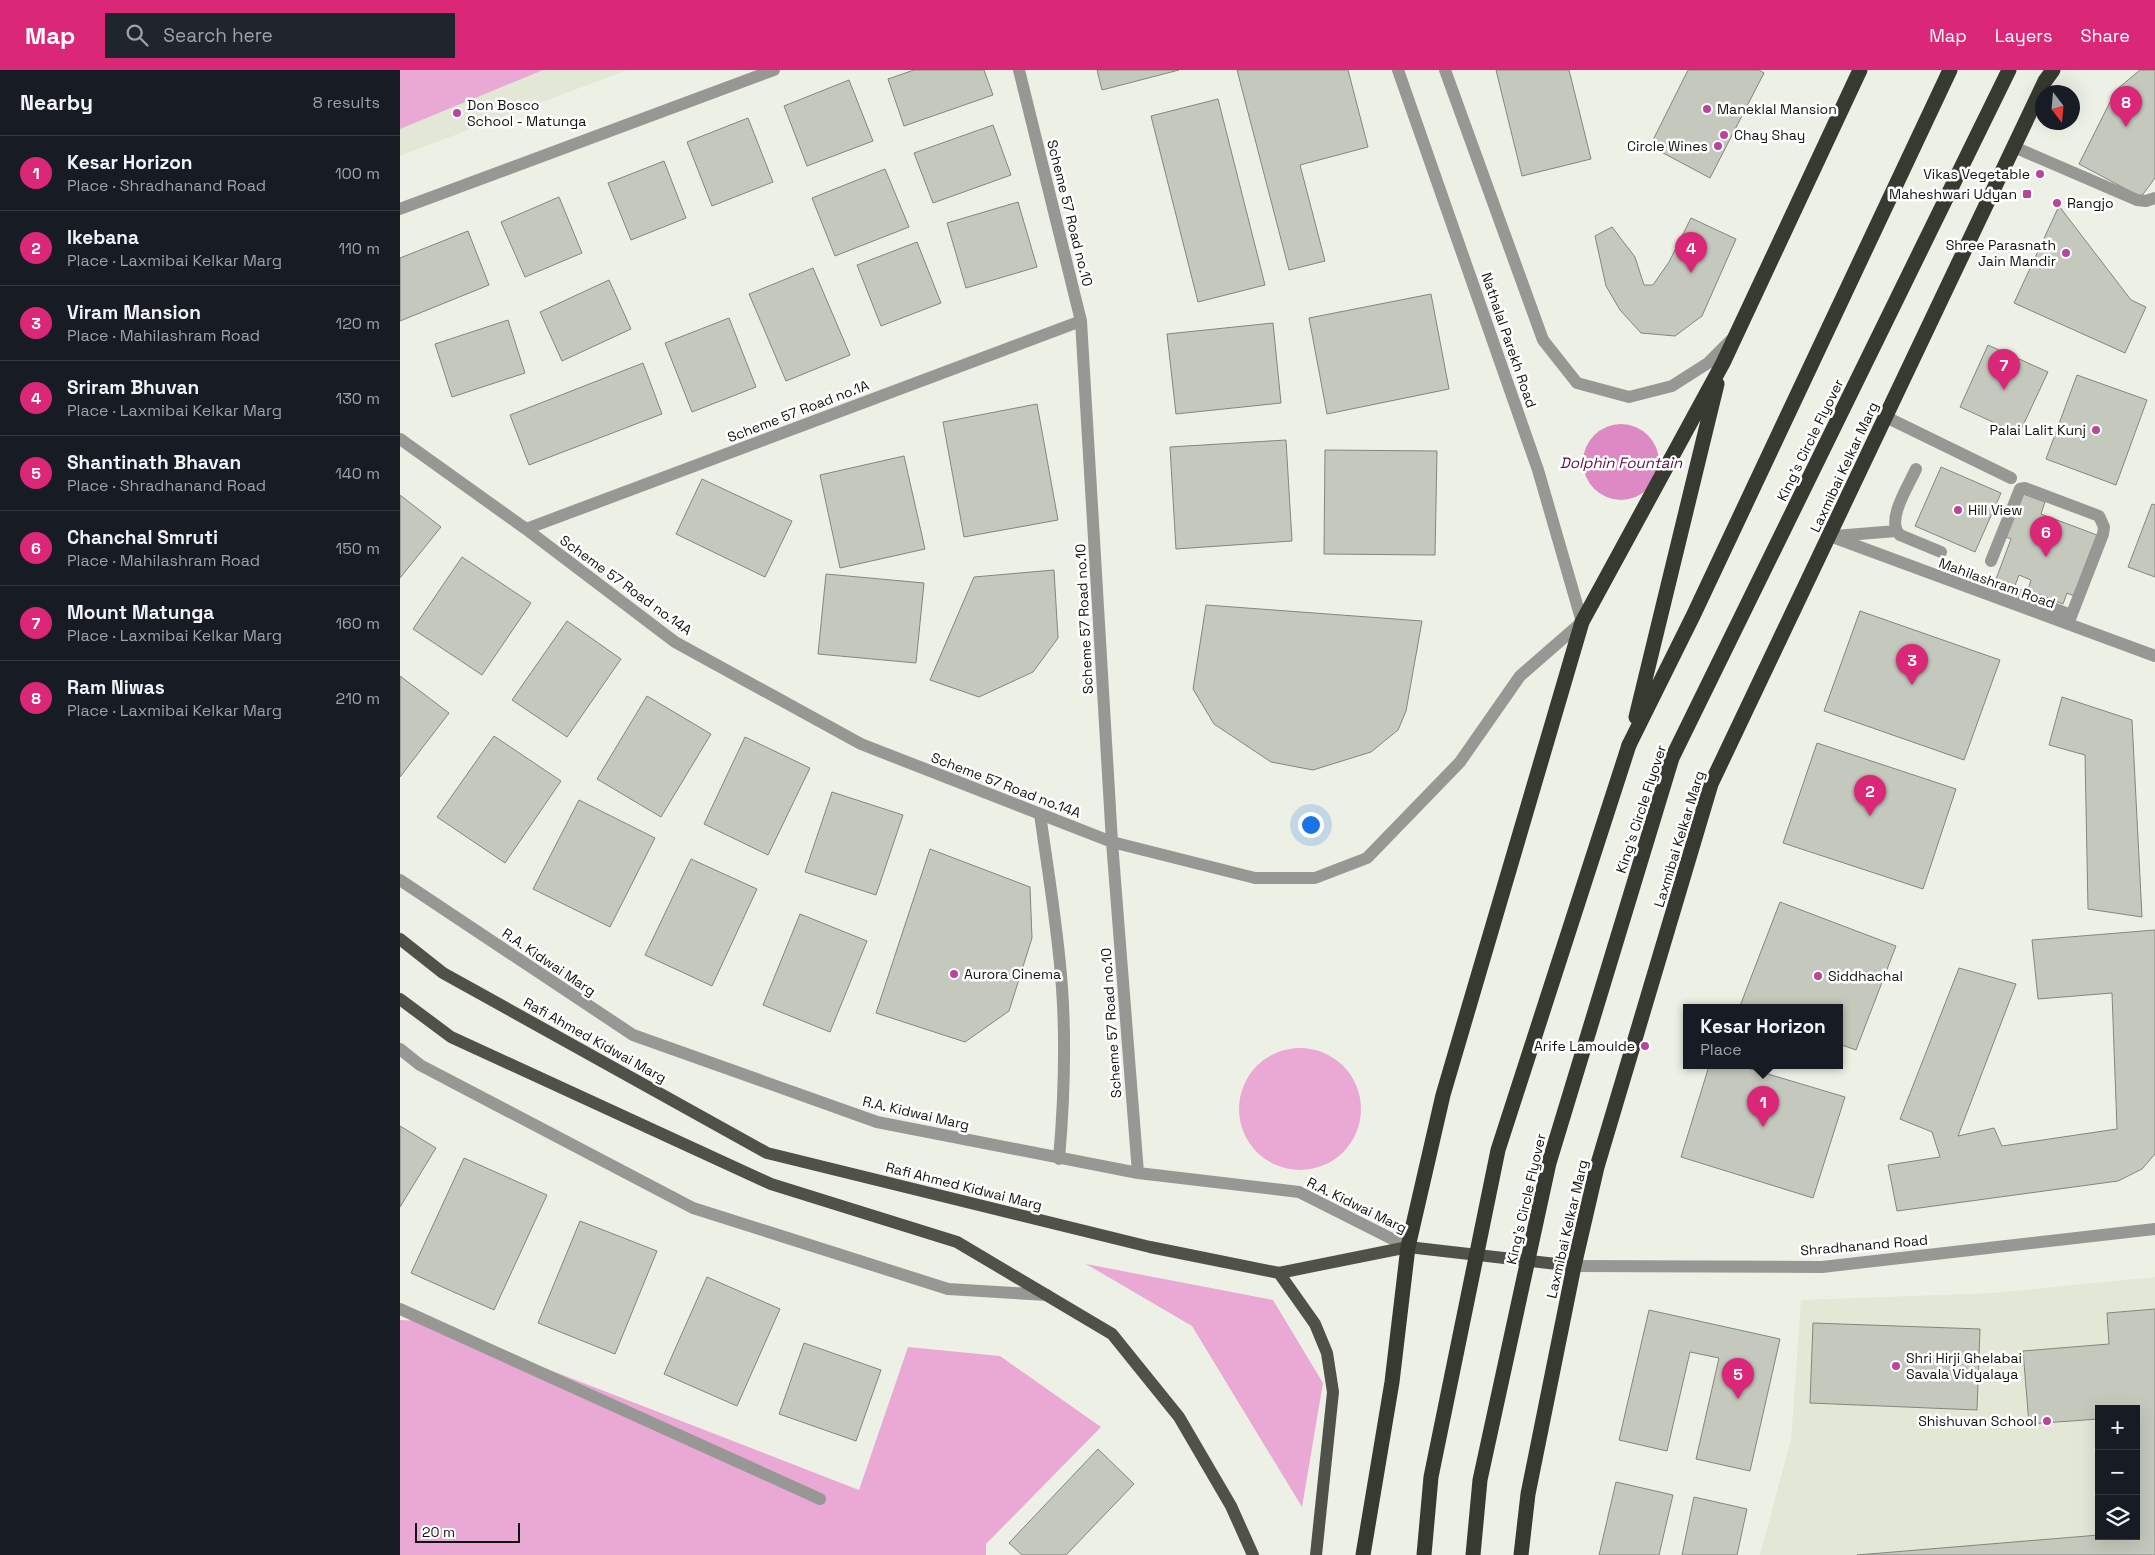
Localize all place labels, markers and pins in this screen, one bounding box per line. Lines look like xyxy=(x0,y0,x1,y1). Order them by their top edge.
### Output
pin: 8 xyxy=(2110,86,2142,127)
place label: Don Bosco School - Matunga xyxy=(467,96,586,130)
place label: Maneklal Mansion xyxy=(1717,100,1837,118)
marker: Maneklal Mansion xyxy=(1701,103,1713,115)
marker: Don Bosco School - Matunga xyxy=(451,107,463,119)
place label: Chay Shay xyxy=(1734,126,1805,144)
marker: Chay Shay xyxy=(1718,129,1730,141)
place label: Circle Wines xyxy=(1627,137,1708,155)
marker: Circle Wines xyxy=(1712,140,1724,152)
place label: Vikas Vegetable xyxy=(1923,165,2030,183)
marker: Vikas Vegetable xyxy=(2034,168,2046,180)
place label: Maheshwari Udyan xyxy=(1889,185,2017,203)
marker: Maheshwari Udyan xyxy=(2021,188,2033,200)
place label: Rangjo xyxy=(2067,194,2114,212)
marker: Rangjo xyxy=(2051,197,2063,209)
pin: 4 xyxy=(1675,232,1707,273)
place label: Shree Parasnath Jain Mandir xyxy=(1946,236,2056,270)
marker: Shree Parasnath Jain Mandir xyxy=(2060,247,2072,259)
pin: 7 xyxy=(1988,349,2020,390)
place label: Palai Lalit Kunj xyxy=(1990,421,2086,439)
marker: Palai Lalit Kunj xyxy=(2090,424,2102,436)
place label: Hill View xyxy=(1968,501,2022,519)
marker: Hill View xyxy=(1952,504,1964,516)
pin: 6 xyxy=(2030,516,2062,557)
pin: 3 xyxy=(1896,644,1928,685)
pin: 2 xyxy=(1854,775,1886,816)
place label: Aurora Cinema xyxy=(964,965,1061,983)
place label: Siddhachal xyxy=(1828,967,1903,985)
marker: Aurora Cinema xyxy=(948,968,960,980)
marker: Siddhachal xyxy=(1812,970,1824,982)
place label: Arife Lamoulde xyxy=(1534,1037,1635,1055)
marker: Arife Lamoulde xyxy=(1639,1040,1651,1052)
pin: 1 xyxy=(1747,1086,1779,1127)
place label: Shri Hirji Ghelabai Savala Vidyalaya xyxy=(1906,1349,2022,1383)
pin: 5 xyxy=(1722,1358,1754,1399)
marker: Shri Hirji Ghelabai Savala Vidyalaya xyxy=(1890,1360,1902,1372)
place label: Shishuvan School xyxy=(1918,1412,2037,1430)
marker: Shishuvan School xyxy=(2041,1415,2053,1427)

